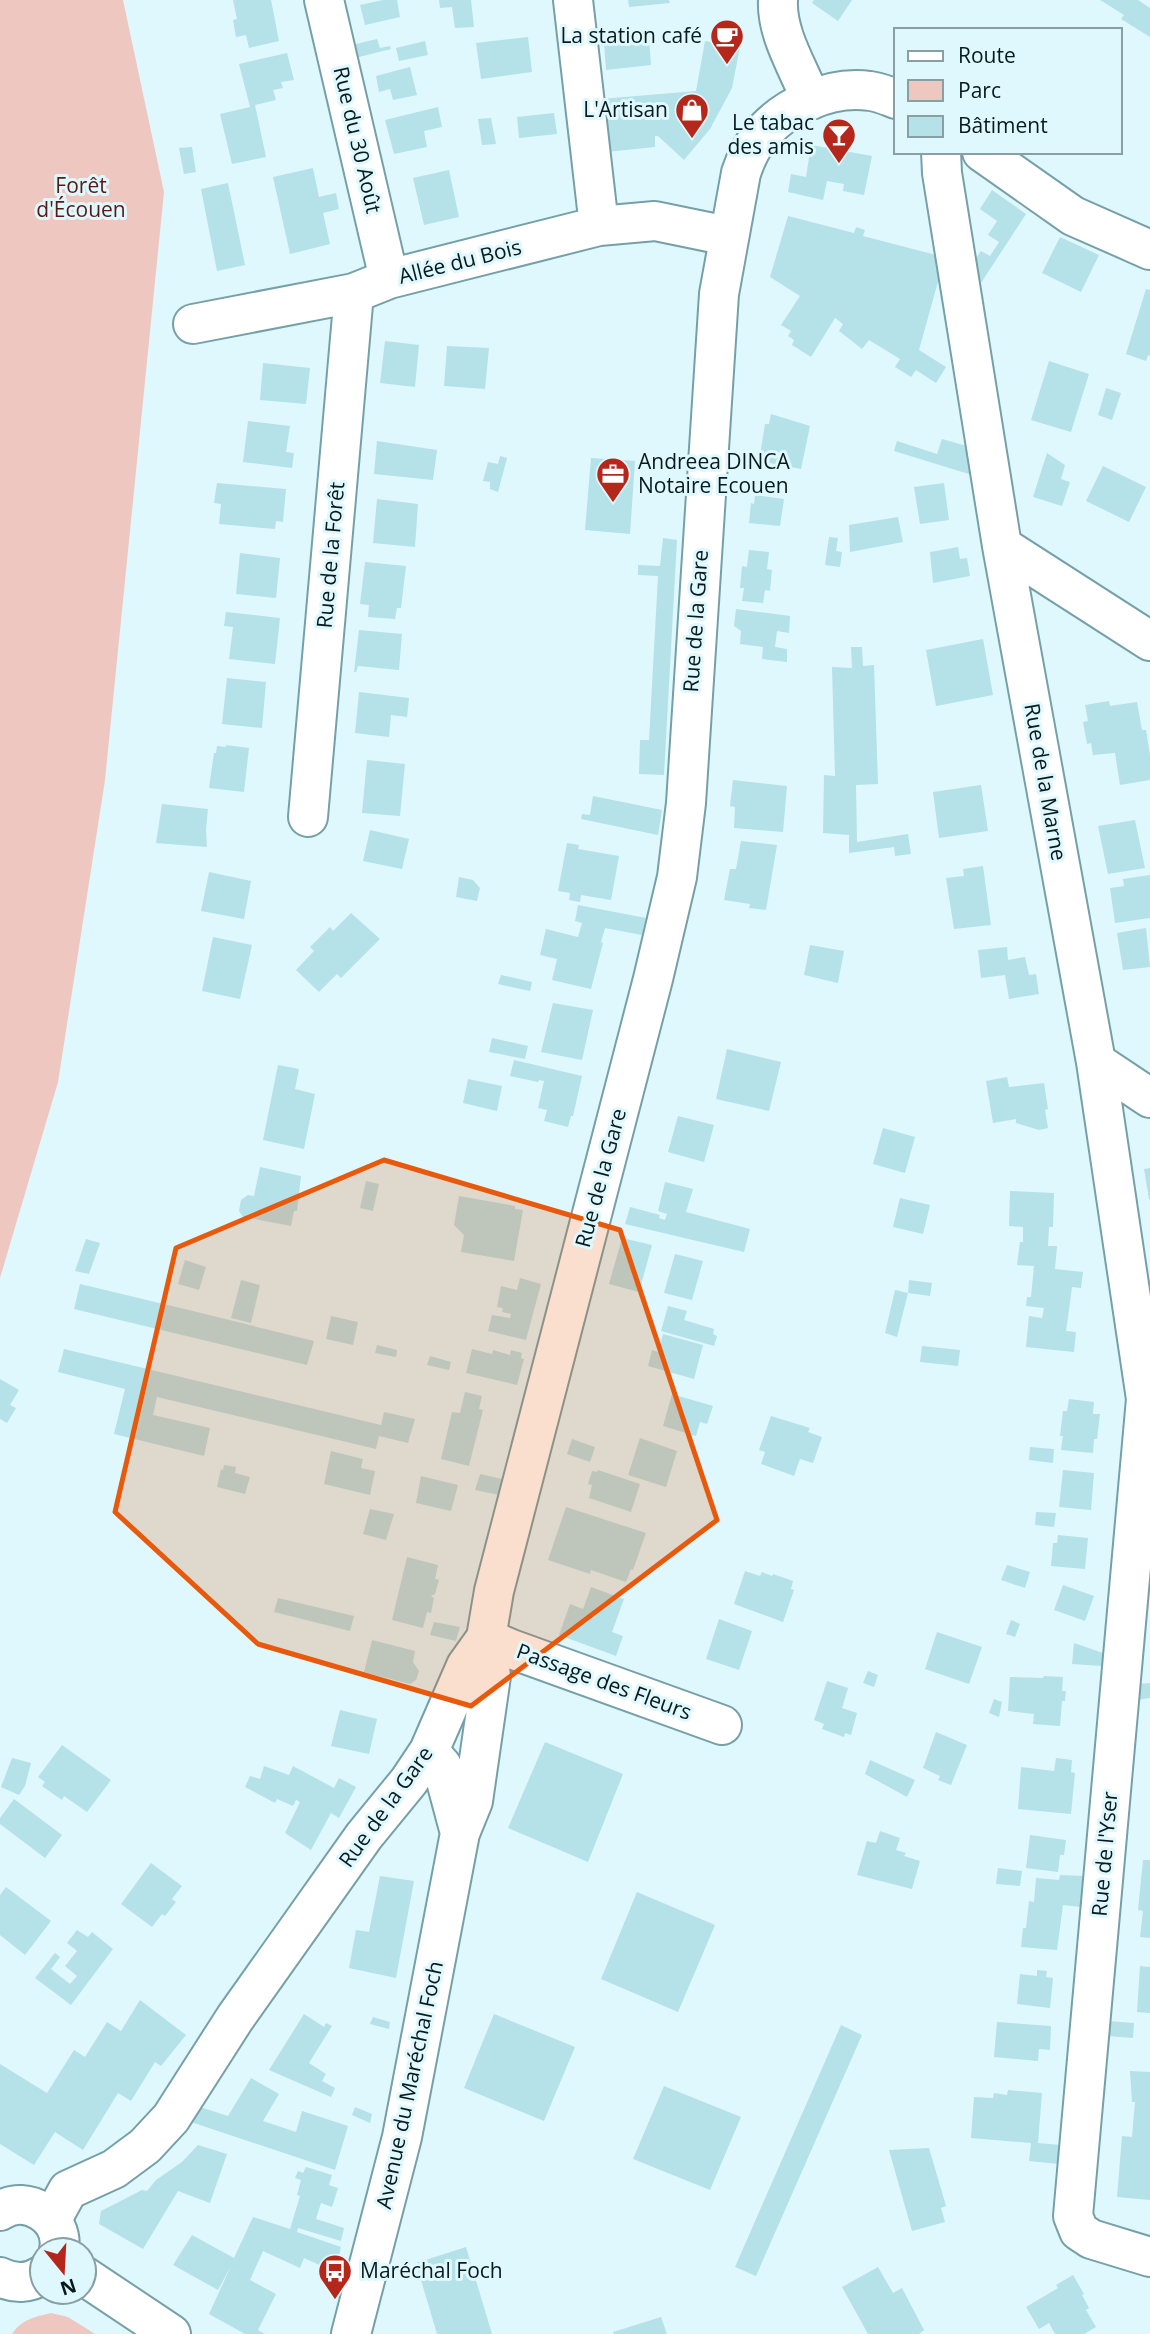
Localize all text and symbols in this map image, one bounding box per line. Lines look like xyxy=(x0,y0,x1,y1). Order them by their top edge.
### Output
cafe icon: La station café xyxy=(708,17,746,66)
place label: La station café xyxy=(560,21,702,49)
legend xyxy=(894,28,1122,154)
text: Route xyxy=(958,41,1016,69)
street label: Rue du 30 Août xyxy=(327,64,388,216)
text: Parc xyxy=(958,76,1001,104)
shop icon: L'Artisan xyxy=(673,91,711,140)
place label: L'Artisan xyxy=(583,95,668,123)
place label: Le tabac des amis xyxy=(727,108,814,160)
text: Bâtiment xyxy=(958,111,1048,139)
bar icon: Le tabac des amis xyxy=(820,116,858,165)
park label: Forêt d'Écouen xyxy=(36,171,126,223)
street label: Allée du Bois xyxy=(395,232,524,290)
place label: Andreea DINCA Notaire Ecouen xyxy=(638,447,790,499)
office icon: Andreea DINCA Notaire Ecouen xyxy=(594,455,632,504)
street label: Rue de la Forêt xyxy=(310,480,350,629)
street label: Rue de la Gare xyxy=(676,549,714,693)
street label: Rue de la Marne xyxy=(1018,701,1074,863)
street label: Rue de la Gare xyxy=(568,1105,632,1250)
street label: Passage des Fleurs xyxy=(513,1636,696,1726)
street label: Rue de la Gare xyxy=(332,1740,439,1872)
street label: Rue de l'Yser xyxy=(1085,1790,1123,1918)
street label: Avenue du Maréchal Foch xyxy=(369,1958,449,2211)
north arrow xyxy=(28,2236,98,2306)
bus stop icon: Maréchal Foch xyxy=(316,2252,354,2301)
place label: Maréchal Foch xyxy=(360,2256,503,2284)
text: N xyxy=(57,2272,80,2302)

